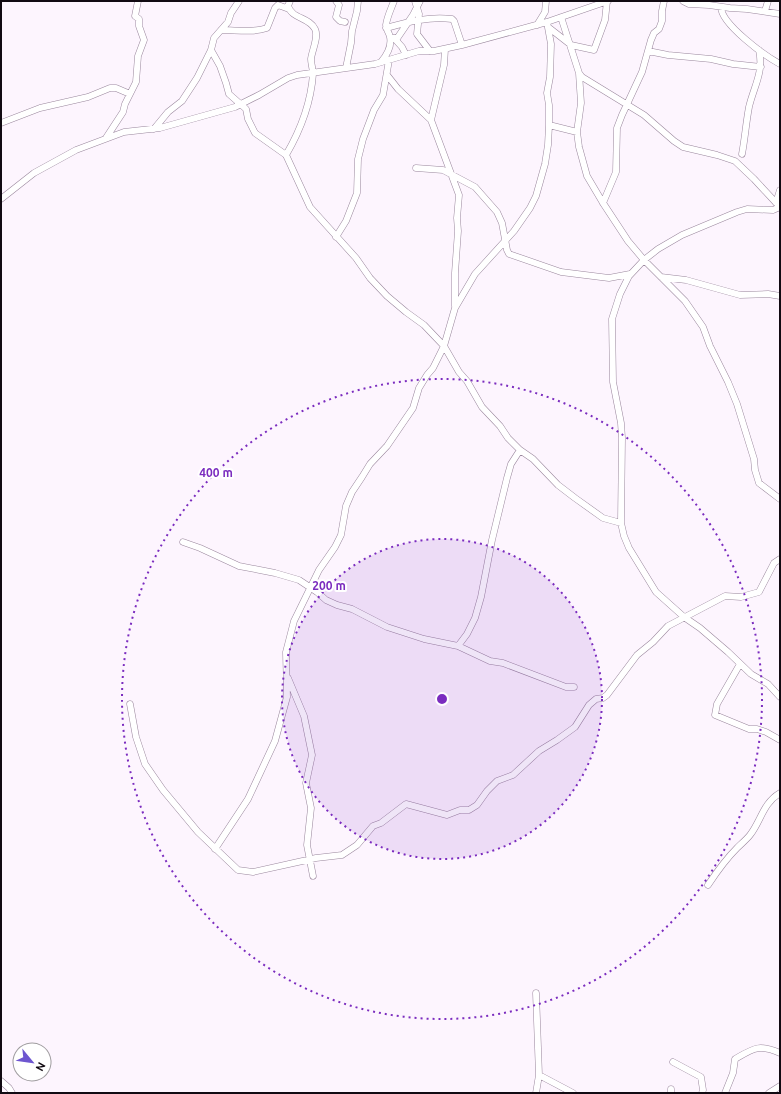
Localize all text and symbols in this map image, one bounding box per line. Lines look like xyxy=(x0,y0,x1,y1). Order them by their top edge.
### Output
text: 400 m xyxy=(199,466,233,479)
text: 200 m xyxy=(312,579,346,592)
centre of rings xyxy=(435,692,449,706)
north arrow xyxy=(12,1042,52,1082)
text: N xyxy=(34,1060,48,1073)

